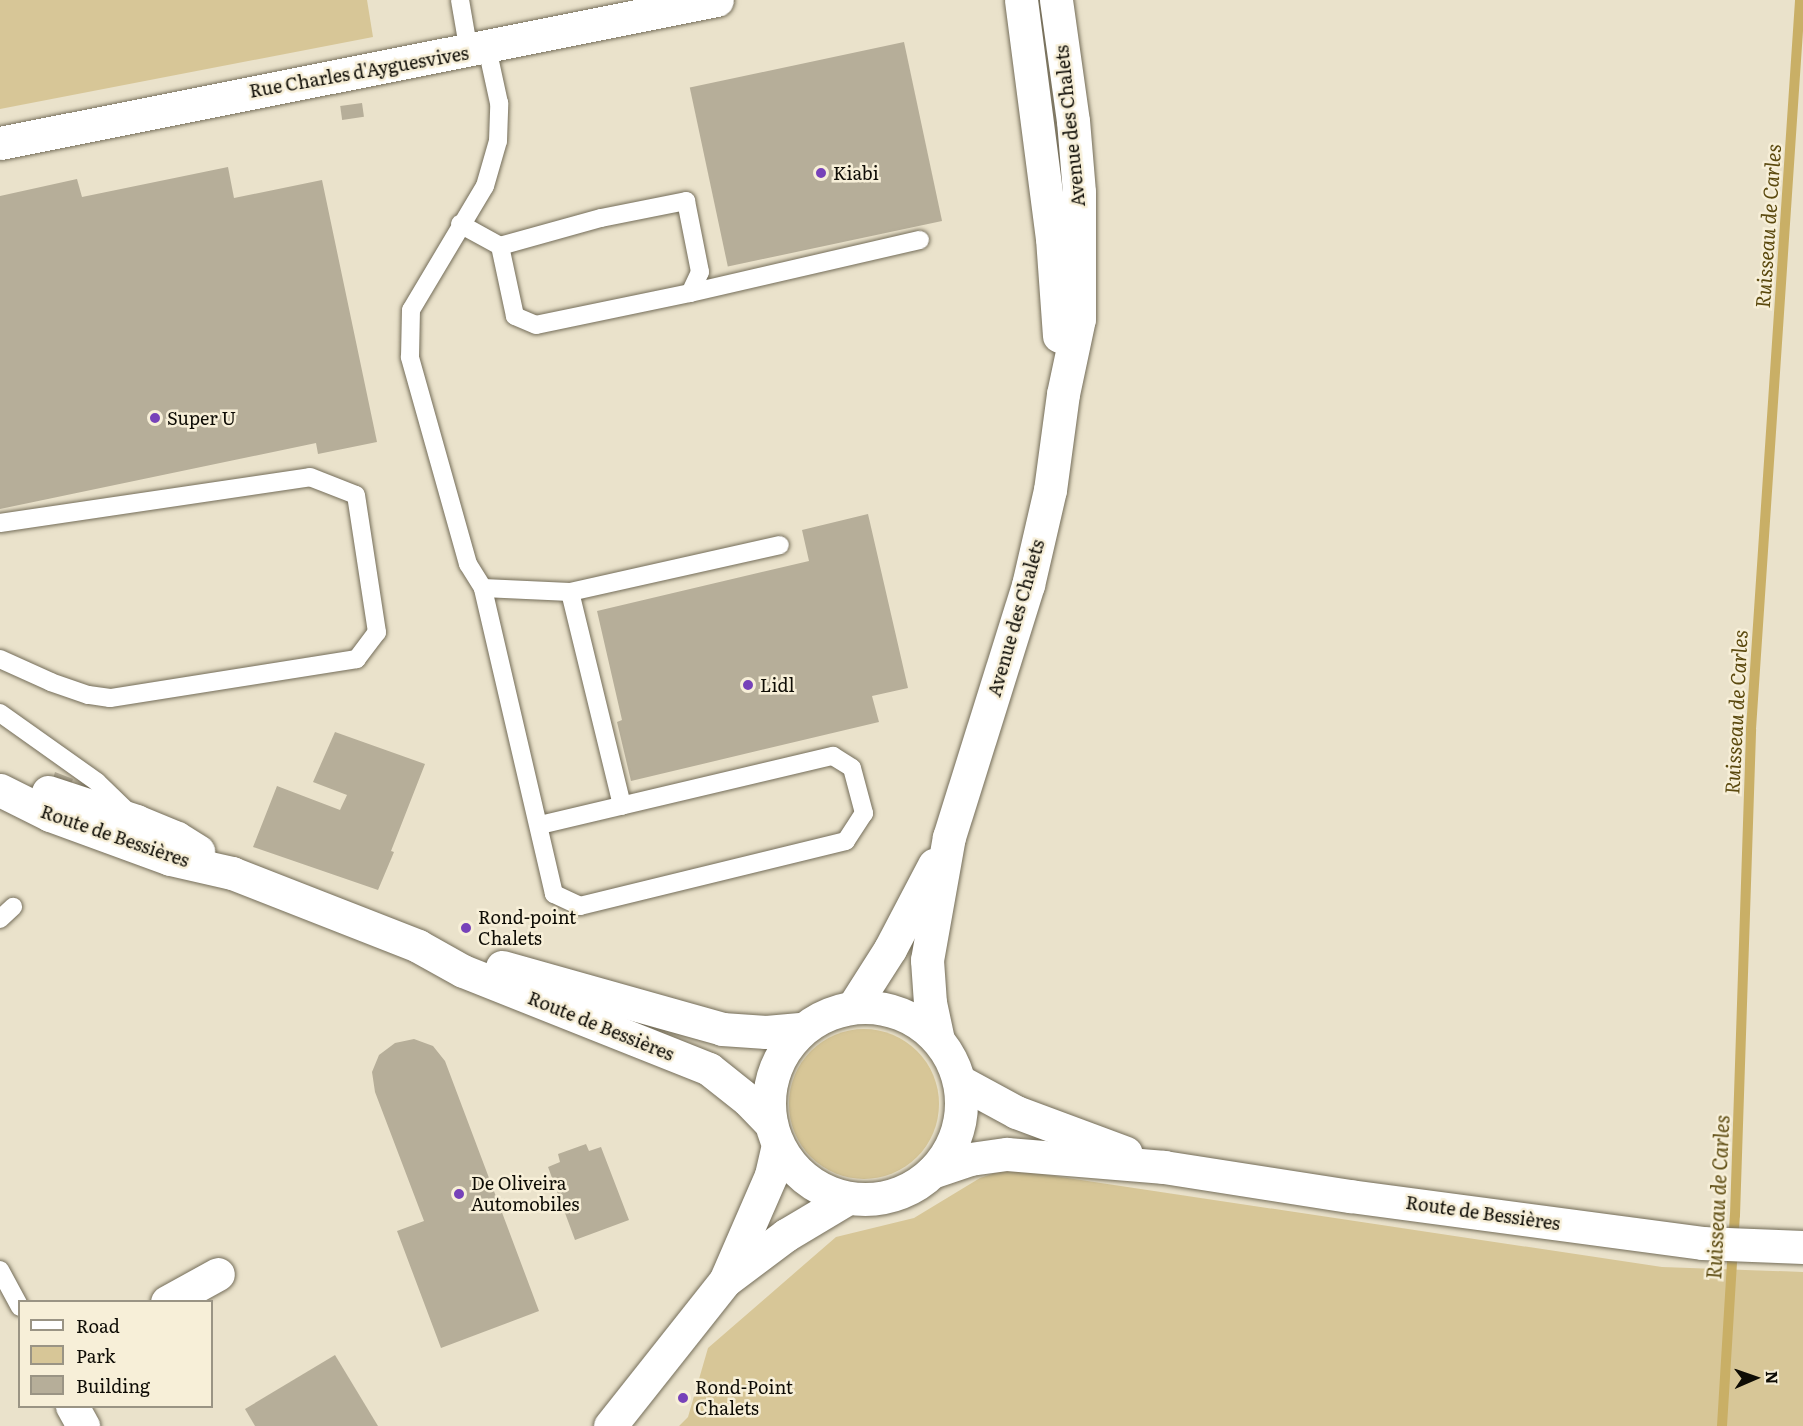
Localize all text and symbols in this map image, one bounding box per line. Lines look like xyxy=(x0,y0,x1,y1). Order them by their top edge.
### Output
street label: Rue Charles d'Ayguesvives xyxy=(248,42,470,102)
street label: Avenue des Chalets xyxy=(1051,44,1089,208)
water label: Ruisseau de Carles xyxy=(1749,143,1785,309)
place label: Kiabi xyxy=(833,162,879,184)
marker: Kiabi xyxy=(814,166,828,180)
place label: Super U xyxy=(167,407,236,429)
marker: Super U xyxy=(148,411,162,425)
street label: Avenue des Chalets xyxy=(983,537,1049,699)
water label: Ruisseau de Carles xyxy=(1719,629,1751,795)
place label: Lidl xyxy=(760,674,795,696)
marker: Lidl xyxy=(741,678,755,692)
street label: Route de Bessières xyxy=(38,800,192,872)
place label: Rond-point Chalets xyxy=(478,907,576,950)
marker: Rond-point Chalets xyxy=(459,921,473,935)
street label: Route de Bessières xyxy=(525,987,677,1065)
water label: Ruisseau de Carles xyxy=(1701,1114,1733,1280)
place label: De Oliveira Automobiles xyxy=(471,1173,579,1216)
marker: De Oliveira Automobiles xyxy=(452,1187,466,1201)
street label: Route de Bessières xyxy=(1404,1191,1562,1235)
legend xyxy=(18,1300,213,1408)
text: Road xyxy=(76,1312,120,1339)
text: Park xyxy=(76,1342,115,1369)
north arrow xyxy=(1725,1348,1785,1408)
text: N xyxy=(1761,1370,1785,1385)
text: Building xyxy=(76,1372,150,1399)
place label: Rond-Point Chalets xyxy=(695,1377,793,1420)
marker: Rond-Point Chalets xyxy=(676,1391,690,1405)

